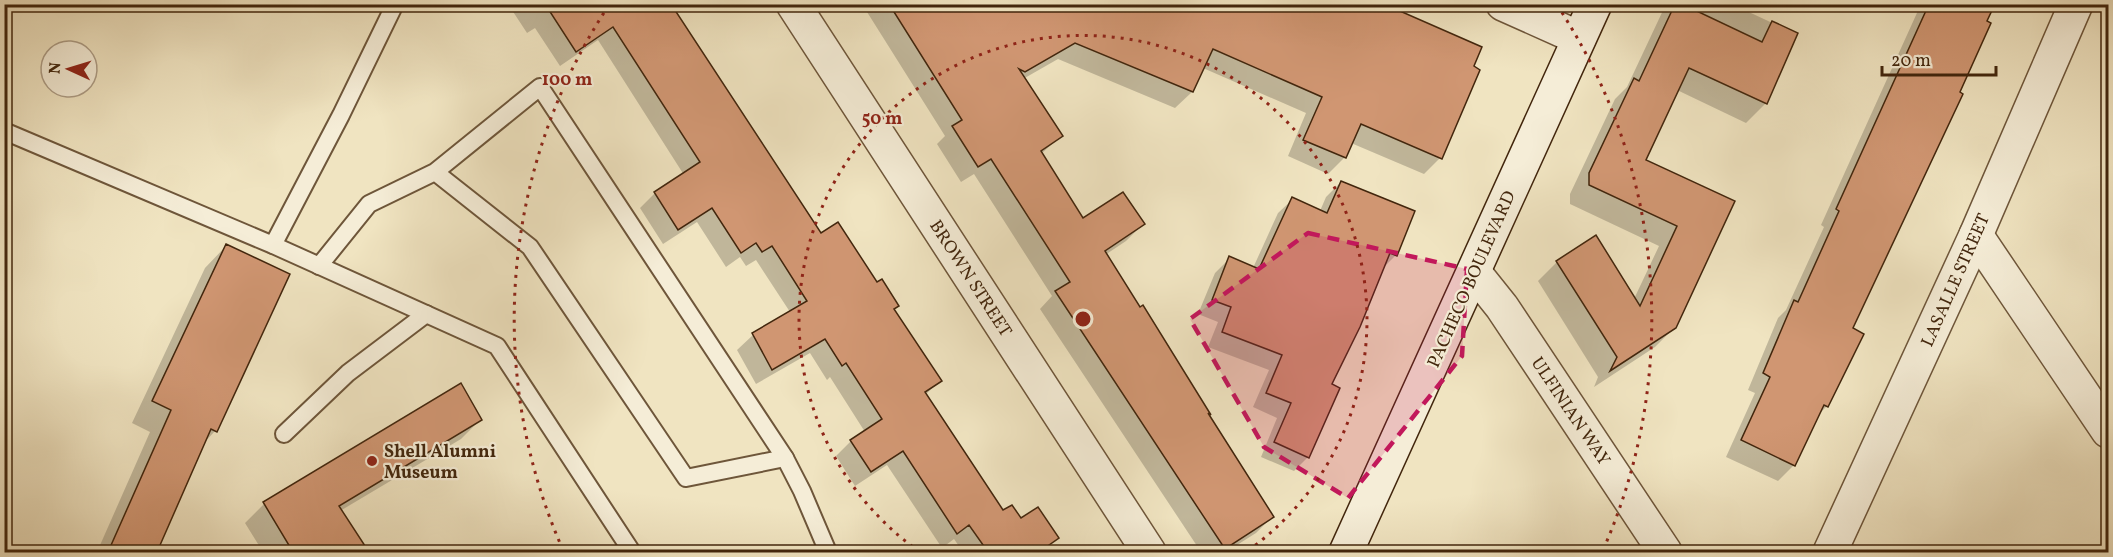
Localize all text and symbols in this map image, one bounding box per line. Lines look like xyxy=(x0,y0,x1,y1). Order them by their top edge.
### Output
north arrow xyxy=(39,39,99,99)
scale bar xyxy=(1882,39,1996,77)
text: 20 m xyxy=(1891,49,1931,74)
text: N xyxy=(45,61,67,75)
text: 100 m xyxy=(542,68,592,93)
text: 50 m xyxy=(862,107,902,132)
street label: PACHECO BOULEVARD xyxy=(1422,187,1523,372)
street label: LASALLE STREET xyxy=(1916,210,1997,351)
street label: BROWN STREET xyxy=(923,215,1017,343)
centre of rings xyxy=(1073,309,1093,329)
street label: ULFINIAN WAY xyxy=(1524,352,1615,471)
place label: Shell Alumni Museum xyxy=(384,440,496,486)
marker: Shell Alumni Museum xyxy=(365,454,379,468)

